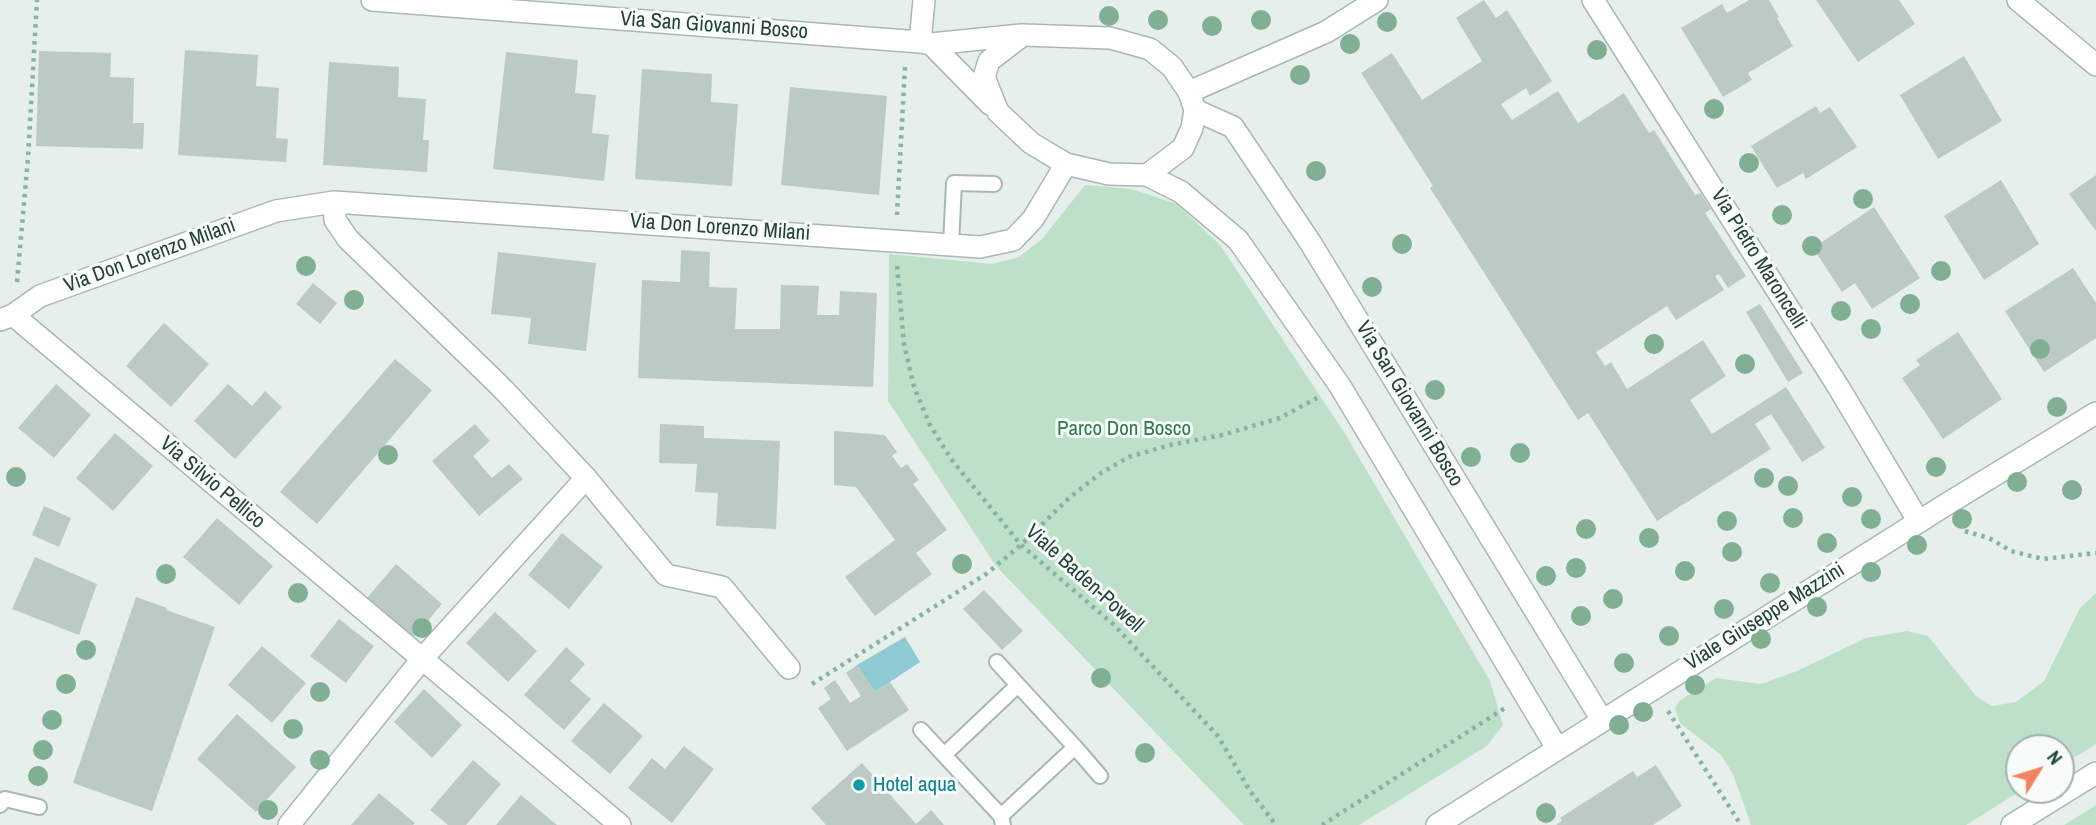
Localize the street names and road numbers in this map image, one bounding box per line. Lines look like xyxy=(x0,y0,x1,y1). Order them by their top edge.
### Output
street label: Via San Giovanni Bosco xyxy=(619,7,809,45)
street label: Via Pietro Maroncelli xyxy=(1705,184,1811,334)
street label: Via Don Lorenzo Milani xyxy=(629,209,811,247)
street label: Via Don Lorenzo Milani xyxy=(61,213,239,299)
street label: Via San Giovanni Bosco xyxy=(1350,317,1468,491)
street label: Via Silvio Pellico xyxy=(154,432,270,534)
street label: Viale Baden-Powell xyxy=(1020,519,1148,639)
street label: Viale Giuseppe Mazzini xyxy=(1681,558,1849,676)

